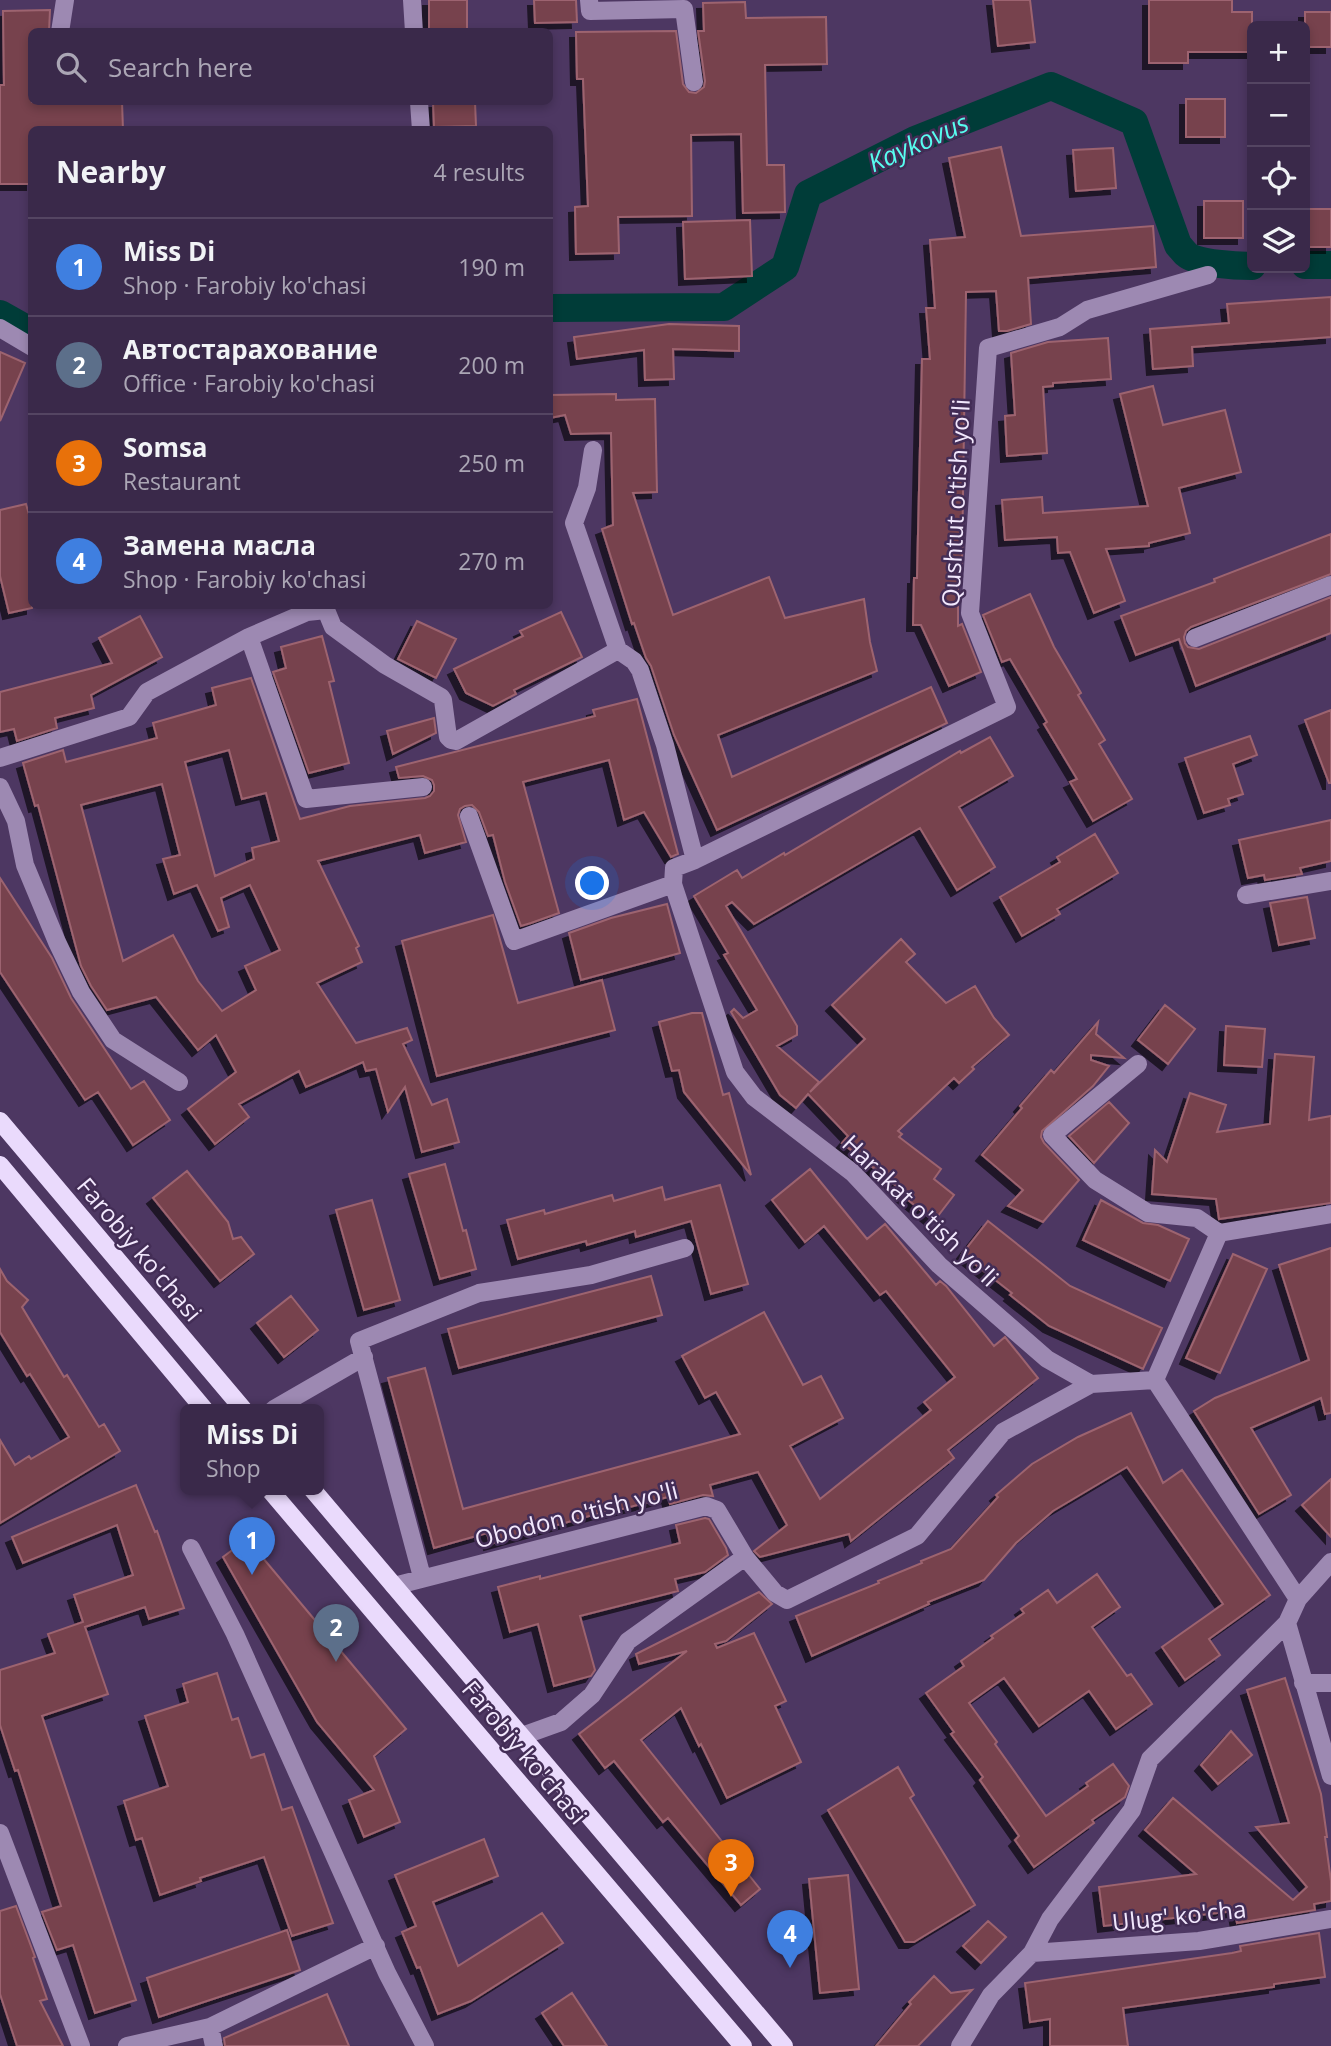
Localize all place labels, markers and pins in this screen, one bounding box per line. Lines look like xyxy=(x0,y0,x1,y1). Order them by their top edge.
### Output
pin: 1 xyxy=(229,1517,275,1575)
pin: 2 xyxy=(313,1604,359,1662)
pin: 3 xyxy=(708,1839,754,1897)
pin: 4 xyxy=(767,1910,813,1968)

